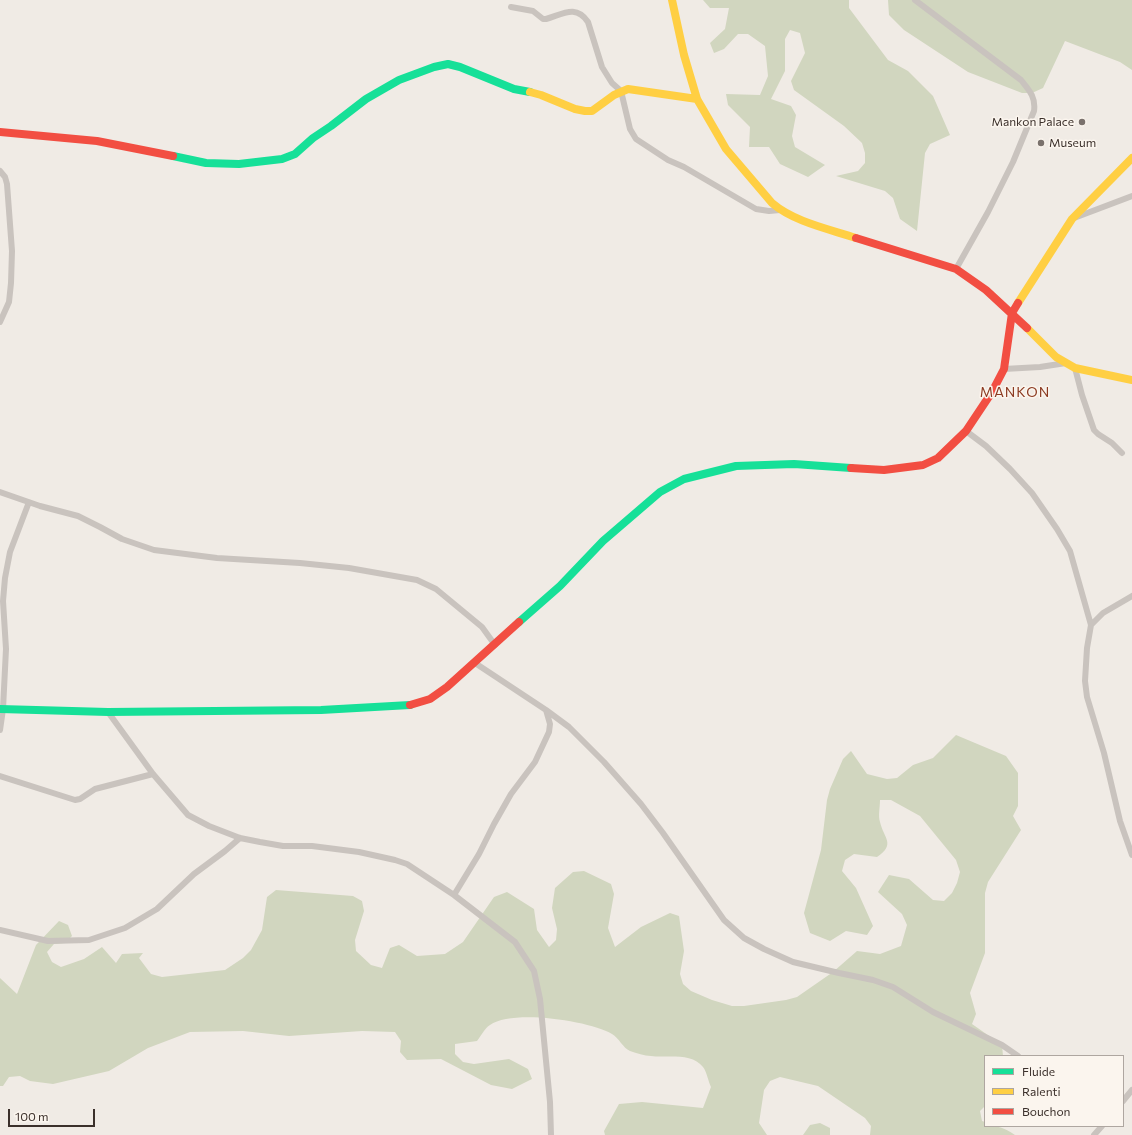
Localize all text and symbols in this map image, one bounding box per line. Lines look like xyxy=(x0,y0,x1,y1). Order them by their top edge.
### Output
place label: Mankon Palace xyxy=(992,115,1074,129)
marker: Mankon Palace xyxy=(1077,117,1087,127)
place label: Museum xyxy=(1049,136,1096,150)
marker: Museum xyxy=(1036,138,1046,148)
district label: MANKON xyxy=(980,384,1050,400)
legend xyxy=(984,1055,1124,1127)
text: Fluide xyxy=(1022,1064,1055,1078)
text: Ralenti xyxy=(1022,1084,1061,1098)
scale bar xyxy=(10,1101,97,1127)
text: Bouchon xyxy=(1022,1104,1070,1118)
text: 100 m xyxy=(15,1109,49,1123)

